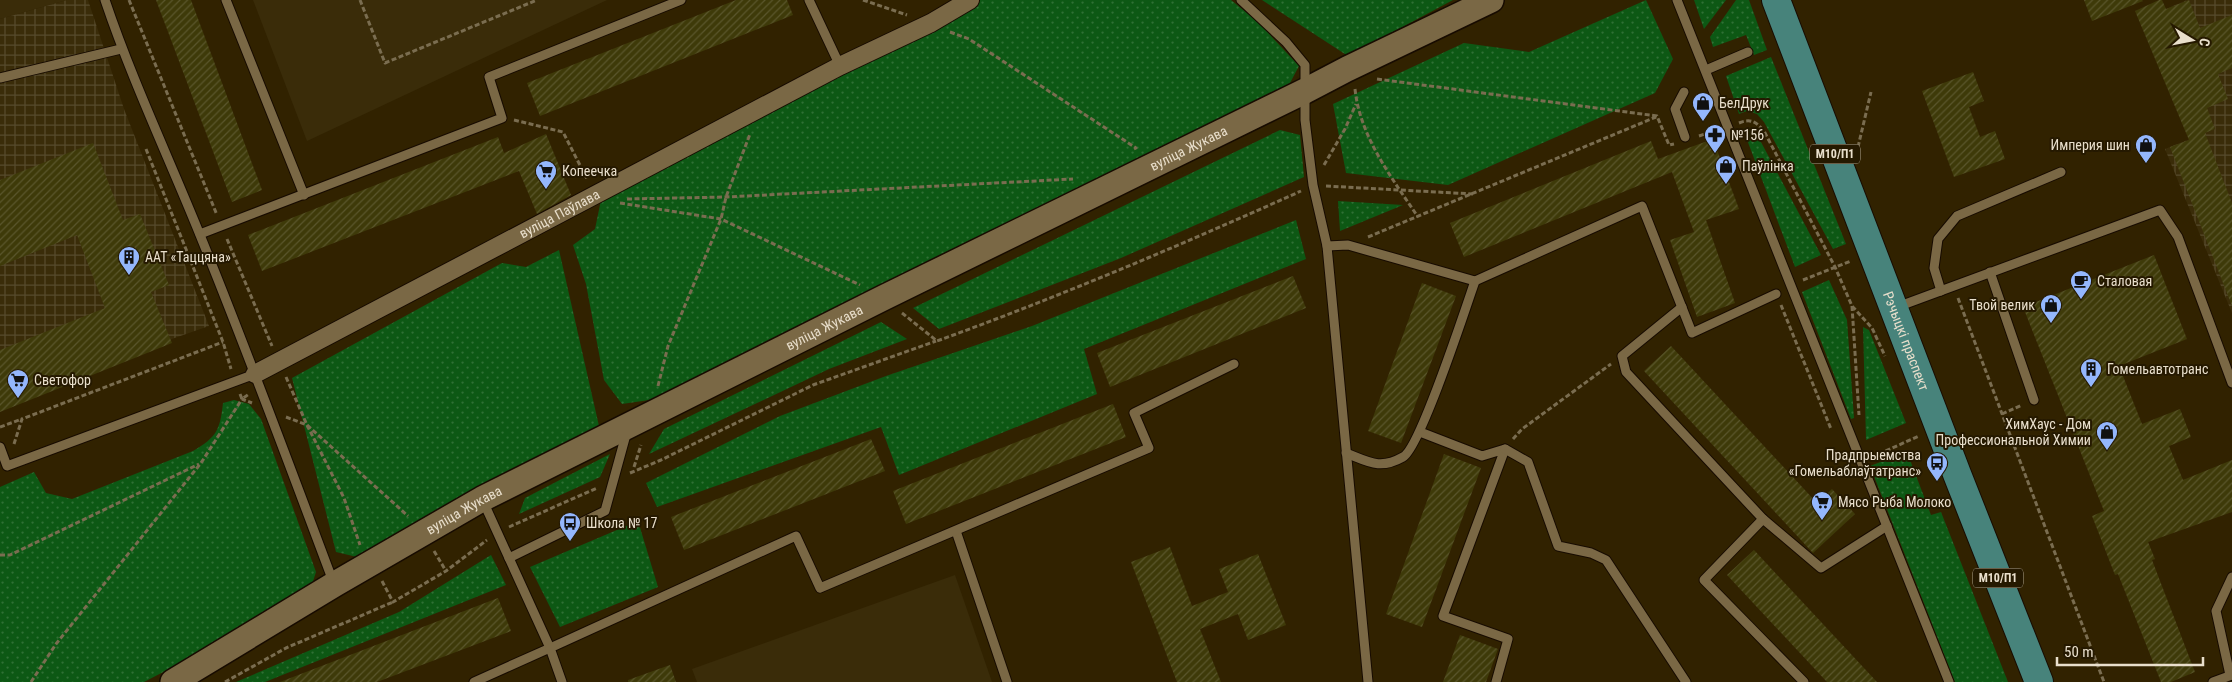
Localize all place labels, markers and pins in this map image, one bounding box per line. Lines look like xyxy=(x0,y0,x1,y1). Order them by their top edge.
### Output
shop icon: БелДрук xyxy=(1691,91,1715,122)
place label: БелДрук xyxy=(1719,95,1769,111)
pharmacy icon: №156 xyxy=(1703,123,1727,154)
place label: №156 xyxy=(1731,127,1764,143)
shop icon: Империя шин xyxy=(2134,133,2158,164)
place label: Империя шин xyxy=(2050,137,2130,153)
shop icon: Паўлінка xyxy=(1714,154,1738,185)
place label: Паўлінка xyxy=(1742,158,1794,174)
supermarket icon: Копеечка xyxy=(534,159,558,190)
place label: Копеечка xyxy=(562,163,617,179)
building icon: ААТ «Таццяна» xyxy=(117,245,141,276)
place label: ААТ «Таццяна» xyxy=(145,249,231,265)
cafe icon: Сталовая xyxy=(2069,269,2093,300)
place label: Сталовая xyxy=(2097,273,2152,289)
shop icon: Твой велик xyxy=(2039,293,2063,324)
place label: Твой велик xyxy=(1969,297,2035,313)
building icon: Гомельавтотранс xyxy=(2079,357,2103,388)
place label: Гомельавтотранс xyxy=(2107,361,2208,377)
supermarket icon: Светофор xyxy=(6,368,30,399)
place label: Светофор xyxy=(34,372,91,388)
place label: ХимХаус - Дом Профессиональной Химии xyxy=(1936,416,2091,448)
shop icon: ХимХаус - Дом Профессиональной Химии xyxy=(2095,420,2119,451)
place label: Прадпрыемства «Гомельаблаўтатранс» xyxy=(1789,447,1921,479)
bus stop icon: Прадпрыемства «Гомельаблаўтатранс» xyxy=(1925,451,1949,482)
supermarket icon: Мясо Рыба Молоко xyxy=(1810,490,1834,521)
place label: Мясо Рыба Молоко xyxy=(1838,494,1951,510)
bus stop icon: Школа № 17 xyxy=(558,511,582,542)
place label: Школа № 17 xyxy=(586,515,658,531)

